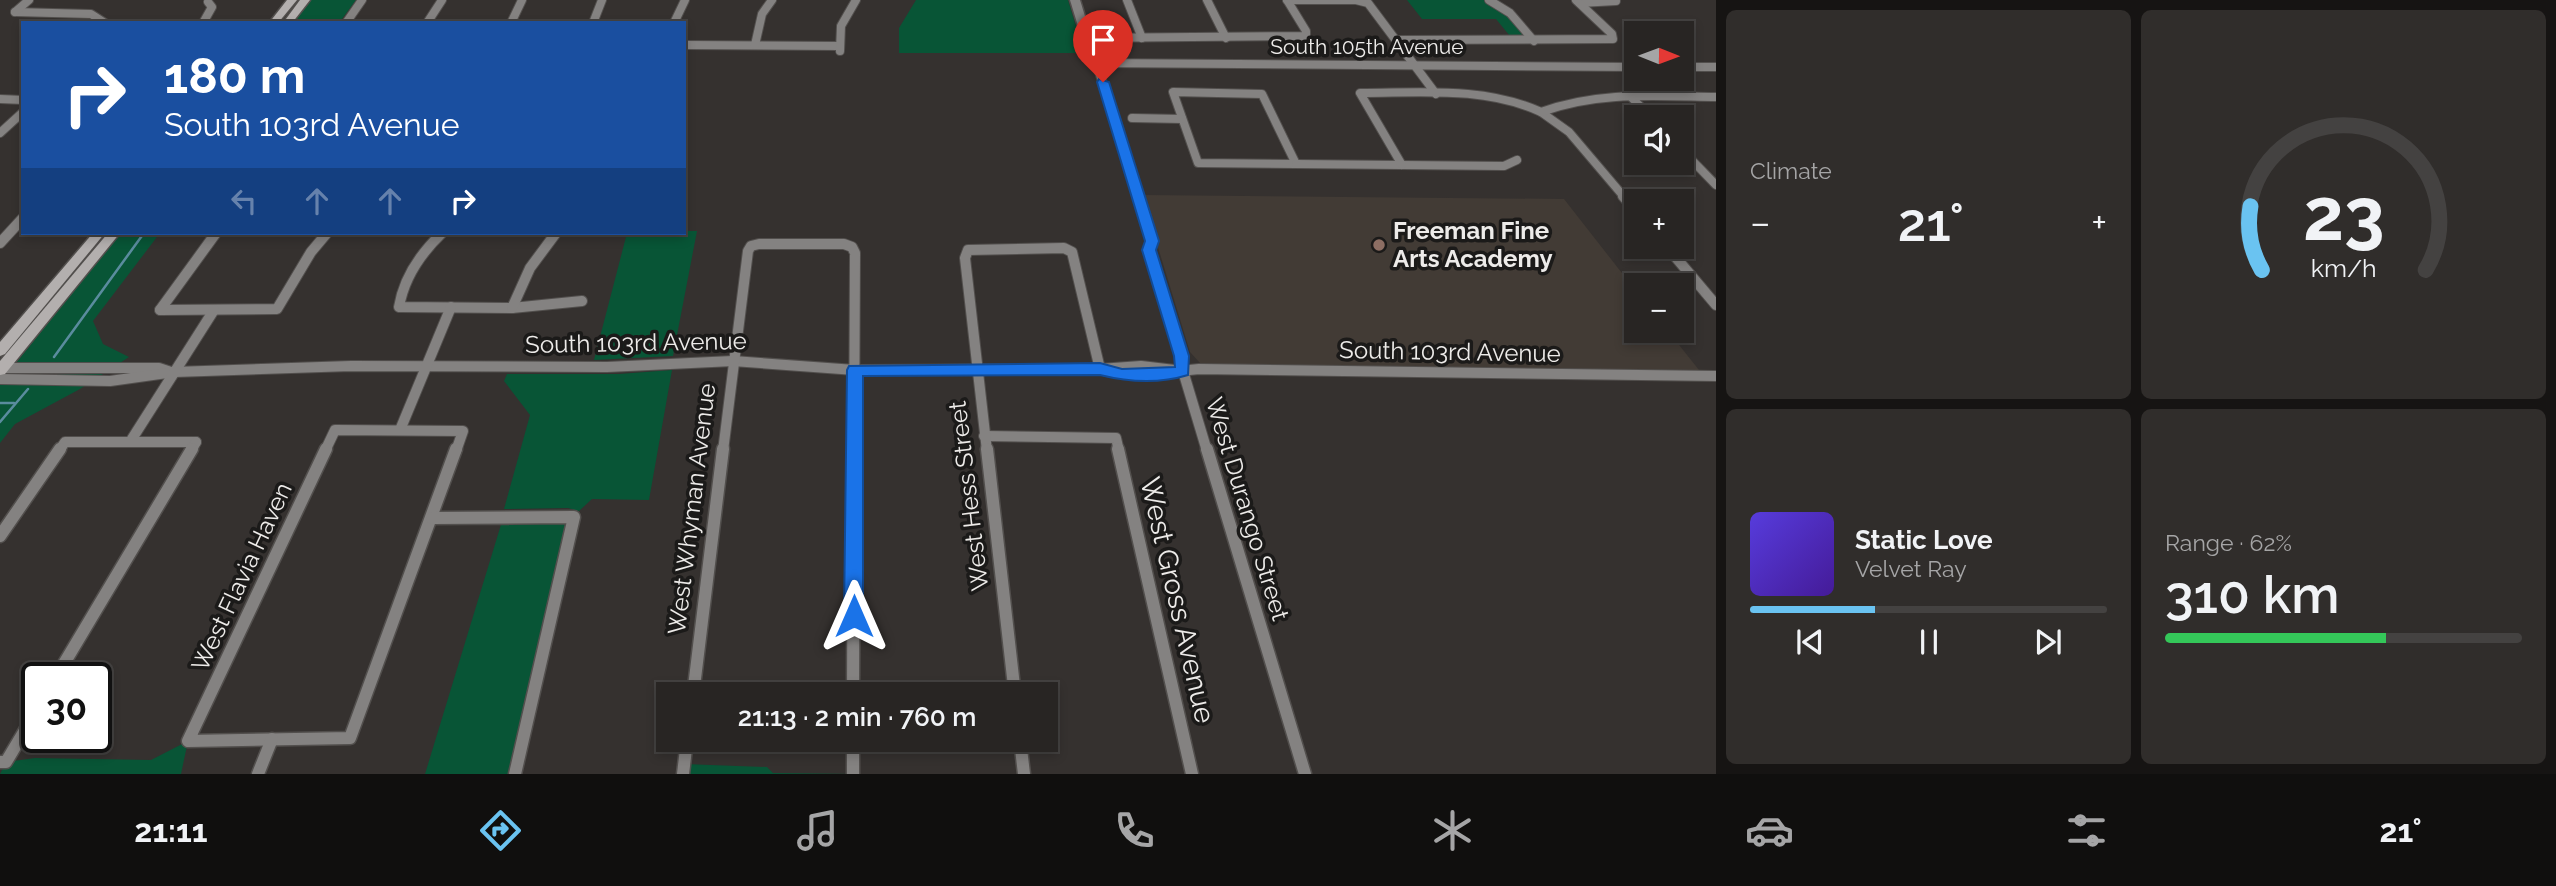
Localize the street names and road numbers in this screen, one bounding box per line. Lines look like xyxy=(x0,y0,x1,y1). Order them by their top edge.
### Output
street label: South 105th Avenue xyxy=(1270,34,1464,59)
street label: South 103rd Avenue xyxy=(525,326,747,359)
street label: South 103rd Avenue xyxy=(1339,335,1561,368)
street label: West Whyman Avenue xyxy=(662,382,721,636)
street label: West Durango Street xyxy=(1200,394,1295,624)
street label: West Hess Street xyxy=(942,400,995,593)
street label: West Gross Avenue xyxy=(1133,474,1222,726)
street label: West Flavia Haven xyxy=(185,478,298,676)

